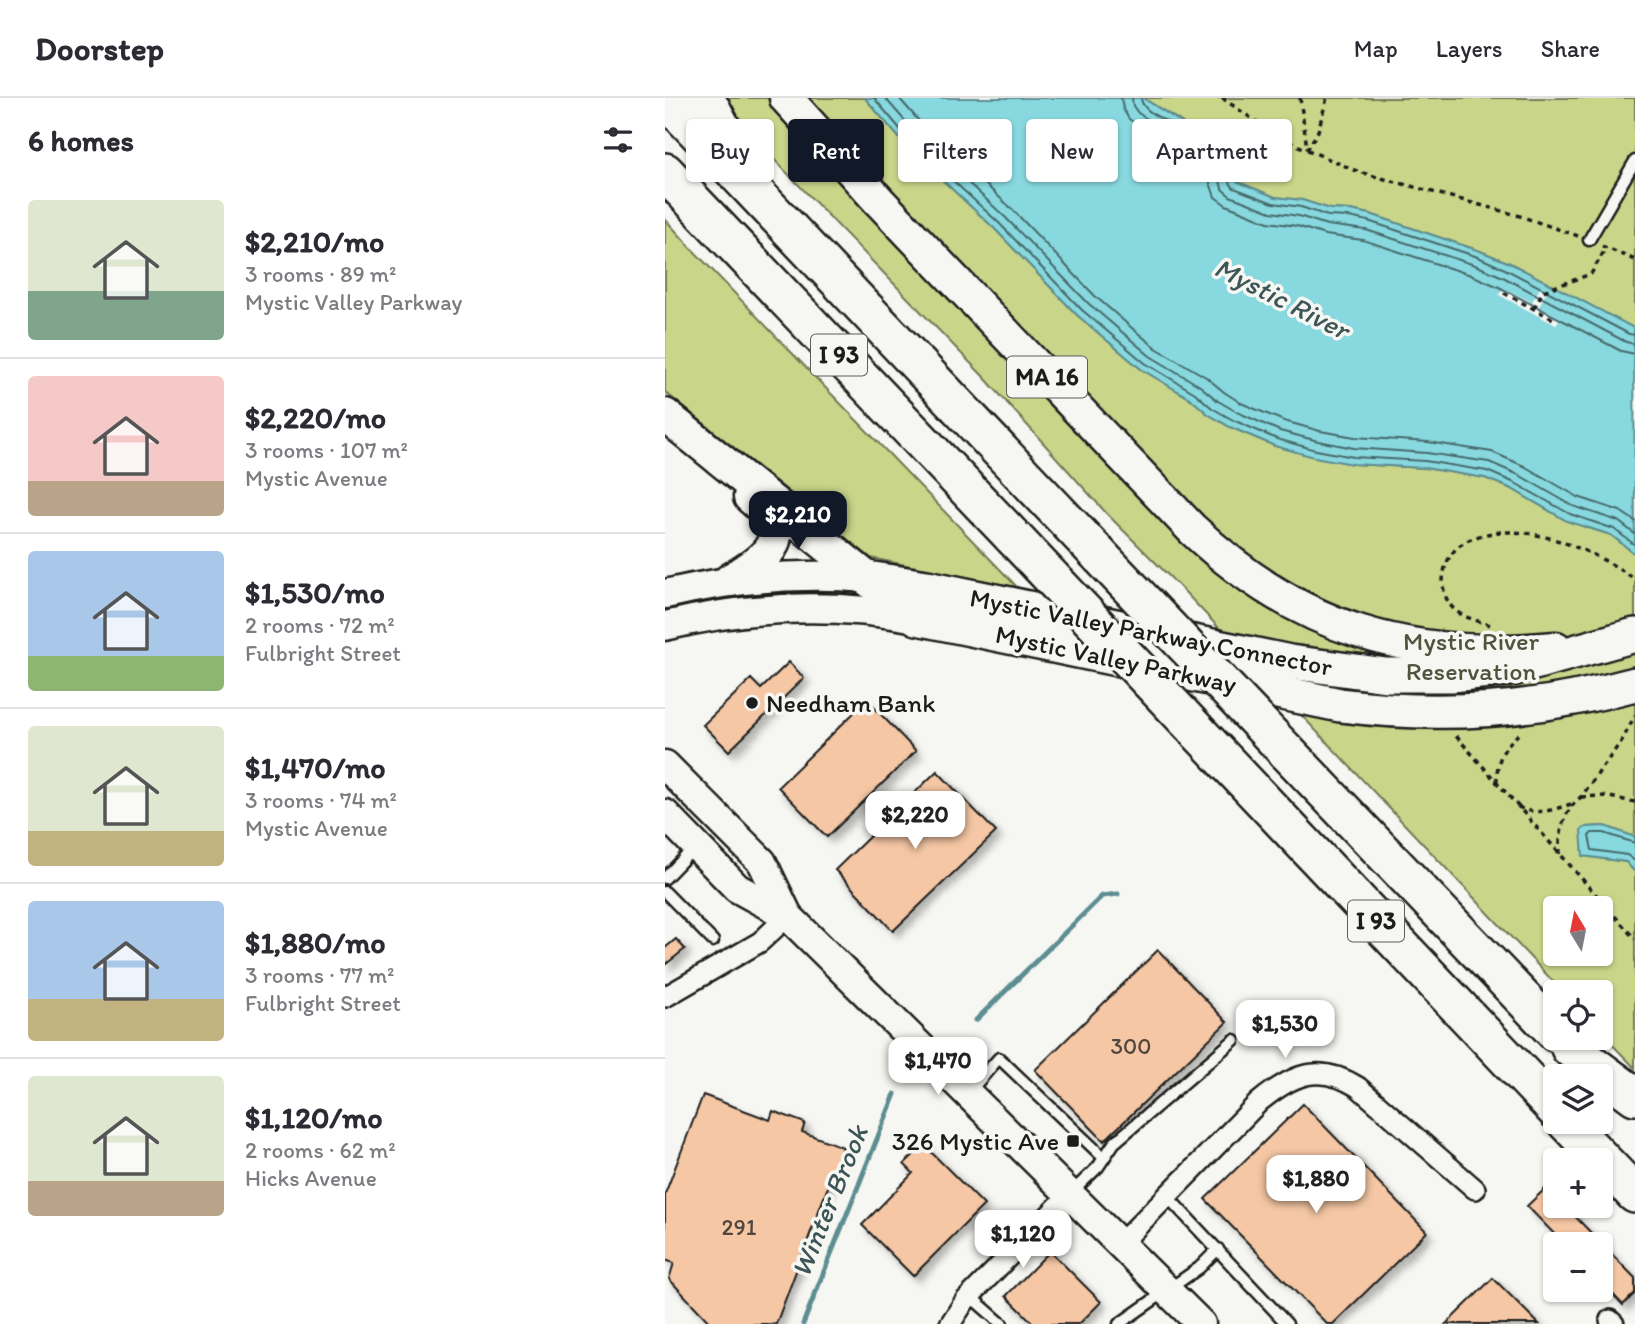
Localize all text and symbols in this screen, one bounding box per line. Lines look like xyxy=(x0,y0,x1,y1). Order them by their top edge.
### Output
text: Doorstep xyxy=(35,29,164,68)
text: Map xyxy=(1354,34,1398,63)
text: Layers xyxy=(1436,34,1503,63)
text: Share xyxy=(1541,34,1600,63)
chip: Buy xyxy=(686,119,774,182)
chip: Rent xyxy=(788,119,884,182)
chip: Filters xyxy=(898,119,1012,182)
chip: New xyxy=(1026,119,1118,182)
chip: Apartment xyxy=(1132,119,1292,182)
icon: filters xyxy=(599,121,637,159)
text: 6 homes xyxy=(28,122,134,159)
text: $2,210/mo xyxy=(245,223,384,260)
icon: home xyxy=(84,228,168,312)
water label: Mystic River xyxy=(1209,250,1357,348)
text: 3 rooms · 89 m² xyxy=(245,260,396,288)
text: Mystic Valley Parkway xyxy=(245,288,462,316)
road number: I 93 xyxy=(811,334,867,376)
road number: MA 16 xyxy=(1007,356,1087,398)
text: $2,220/mo xyxy=(245,399,386,436)
icon: home xyxy=(84,404,168,488)
text: 3 rooms · 107 m² xyxy=(245,436,408,464)
text: Mystic Avenue xyxy=(245,464,388,492)
pin: $2,210 xyxy=(741,491,855,551)
text: $2,210 xyxy=(765,500,831,528)
text: $1,530/mo xyxy=(245,574,385,611)
icon: home xyxy=(84,579,168,663)
street label: Mystic Valley Parkway Connector xyxy=(968,582,1334,682)
text: 2 rooms · 72 m² xyxy=(245,611,395,639)
street label: Mystic Valley Parkway xyxy=(993,618,1239,700)
park label: Mystic River Reservation xyxy=(1403,625,1540,687)
text: Fulbright Street xyxy=(245,639,401,667)
place label: Needham Bank xyxy=(766,687,935,719)
marker: Needham Bank xyxy=(744,695,760,711)
text: $1,470/mo xyxy=(245,749,386,786)
icon: home xyxy=(84,754,168,838)
text: 3 rooms · 74 m² xyxy=(245,786,397,814)
pin: $2,220 xyxy=(858,792,972,851)
text: $2,220 xyxy=(881,800,949,828)
text: Mystic Avenue xyxy=(245,814,388,842)
north arrow xyxy=(1543,896,1613,966)
map controls xyxy=(1543,896,1613,1302)
road number: I 93 xyxy=(1348,900,1404,942)
text: $1,880/mo xyxy=(245,924,386,961)
icon: home xyxy=(84,929,168,1013)
text: 3 rooms · 77 m² xyxy=(245,961,395,989)
button: locate xyxy=(1543,980,1613,1050)
text: Fulbright Street xyxy=(245,989,401,1017)
pin: $1,530 xyxy=(1228,1000,1342,1060)
text: $1,530 xyxy=(1252,1009,1318,1037)
house number: 300 xyxy=(1111,1032,1151,1060)
pin: $1,470 xyxy=(881,1038,995,1097)
text: $1,470 xyxy=(904,1046,972,1074)
button: layers xyxy=(1543,1064,1613,1134)
text: $1,120/mo xyxy=(245,1099,383,1136)
icon: home xyxy=(84,1104,168,1188)
water label: Winter Brook xyxy=(783,1119,875,1282)
place label: 326 Mystic Ave xyxy=(892,1125,1059,1157)
marker: 326 Mystic Ave xyxy=(1065,1133,1081,1149)
text: 2 rooms · 62 m² xyxy=(245,1136,396,1164)
button: + xyxy=(1543,1148,1613,1218)
pin: $1,880 xyxy=(1259,1156,1373,1215)
text: Hicks Avenue xyxy=(245,1164,377,1192)
text: $1,880 xyxy=(1282,1164,1350,1192)
pin: $1,120 xyxy=(966,1210,1080,1270)
house number: 291 xyxy=(722,1213,757,1241)
text: $1,120 xyxy=(991,1219,1055,1247)
button: − xyxy=(1543,1232,1613,1302)

